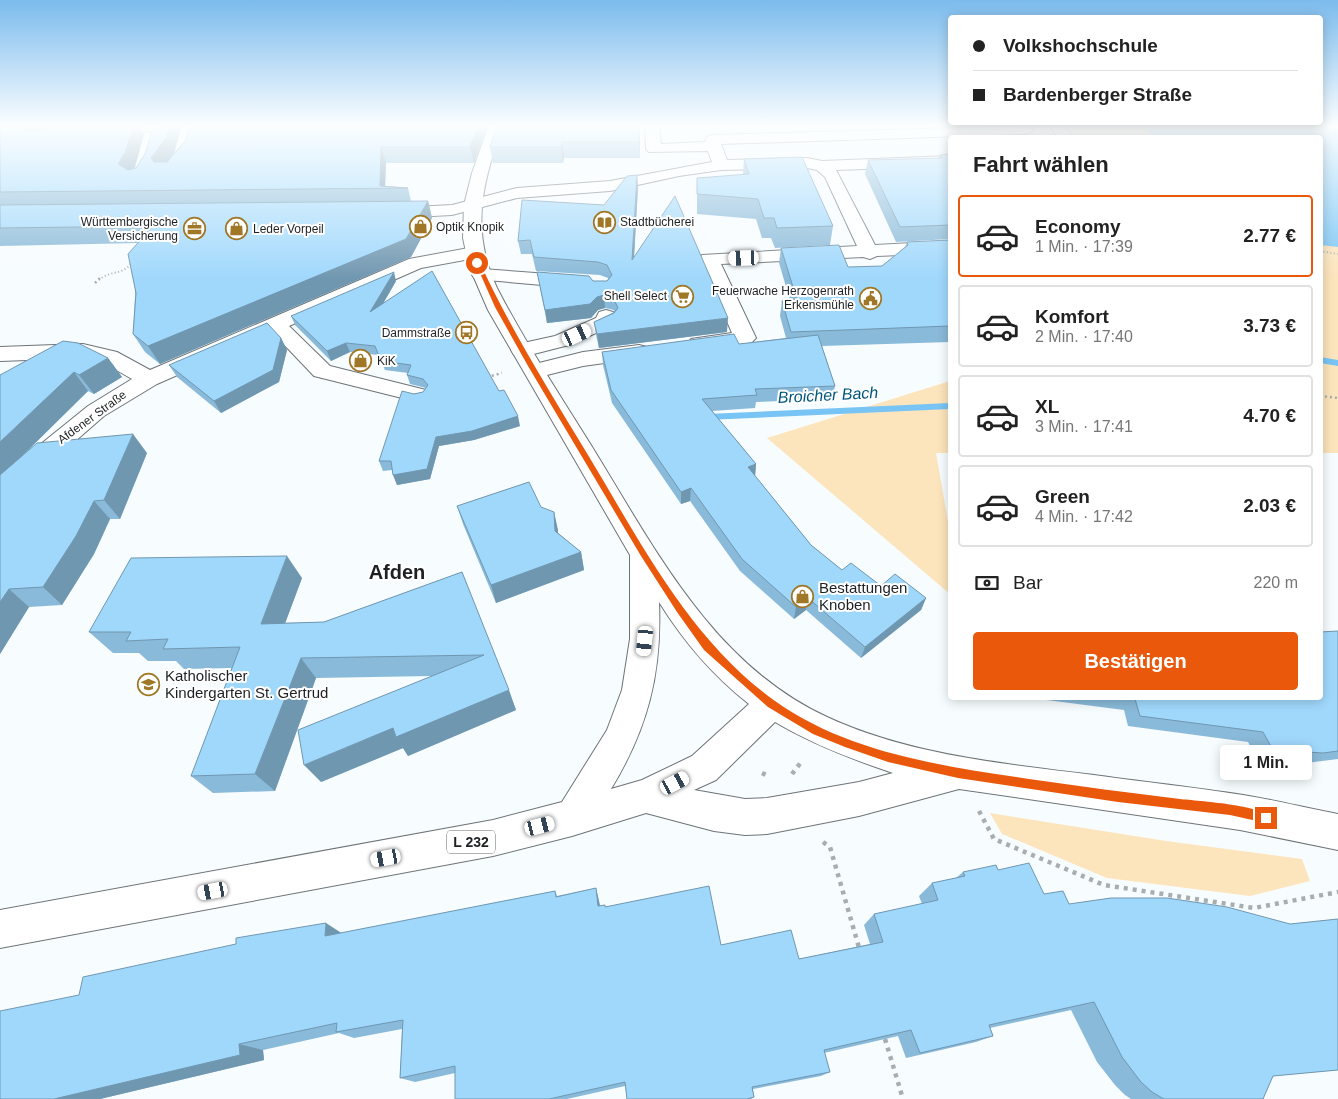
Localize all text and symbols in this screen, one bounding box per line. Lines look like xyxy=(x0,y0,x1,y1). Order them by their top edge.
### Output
text: Volkshochschule xyxy=(1003,35,1158,56)
text: Bardenberger Straße xyxy=(1003,84,1192,105)
text: Fahrt wählen xyxy=(973,152,1109,177)
library icon: Stadtbücherei xyxy=(592,210,616,234)
icon: car xyxy=(975,214,1020,259)
place label: Württembergische Versicherung xyxy=(81,215,178,243)
shop icon: Optik Knopik xyxy=(408,215,432,239)
place label: Stadtbücherei xyxy=(620,215,694,229)
text: Economy xyxy=(1035,216,1121,237)
office icon: Württembergische Versicherung xyxy=(182,217,206,241)
shop icon: Leder Vorpeil xyxy=(225,217,249,241)
place label: Optik Knopik xyxy=(436,220,505,234)
place label: Leder Vorpeil xyxy=(253,222,324,236)
text: 2.77 € xyxy=(1243,225,1296,246)
text: 1 Min. · 17:39 xyxy=(1035,238,1133,255)
car xyxy=(728,250,759,266)
route start xyxy=(466,252,488,274)
supermarket icon: Shell Select xyxy=(671,284,695,308)
place label: Feuerwache Herzogenrath Erkensmühle xyxy=(712,284,854,312)
public building icon: Feuerwache Herzogenrath Erkensmühle xyxy=(858,286,882,310)
place label: Shell Select xyxy=(604,289,668,303)
icon: car xyxy=(975,304,1020,349)
text: Komfort xyxy=(1035,306,1109,327)
text: 3.73 € xyxy=(1243,315,1296,336)
bus stop icon: Dammstraße xyxy=(455,321,479,345)
car xyxy=(560,322,593,348)
place label: Dammstraße xyxy=(382,326,451,340)
text: 2 Min. · 17:40 xyxy=(1035,328,1133,345)
shop icon: KiK xyxy=(349,349,373,373)
place label: KiK xyxy=(377,354,396,368)
water label: Broicher Bach xyxy=(777,384,879,406)
street label: Afdener Straße xyxy=(55,387,129,447)
icon: car xyxy=(975,394,1020,439)
text: XL xyxy=(1035,396,1059,417)
text: 4.70 € xyxy=(1243,405,1296,426)
text: 3 Min. · 17:41 xyxy=(1035,418,1133,435)
icon: car xyxy=(975,484,1020,529)
text: Green xyxy=(1035,486,1090,507)
text: 2.03 € xyxy=(1243,495,1296,516)
text: 4 Min. · 17:42 xyxy=(1035,508,1133,525)
district label: Afden xyxy=(369,561,425,583)
icon: cash xyxy=(973,569,1001,597)
text: Bar xyxy=(1013,572,1043,593)
text: 220 m xyxy=(1254,574,1298,591)
place label: Bestattungen Knoben xyxy=(819,579,907,613)
shop icon: Bestattungen Knoben xyxy=(791,584,815,608)
car xyxy=(635,625,654,657)
button: Bestätigen xyxy=(973,632,1298,690)
place label: Katholischer Kindergarten St. Gertrud xyxy=(165,667,328,701)
school or university icon: Katholischer Kindergarten St. Gertrud xyxy=(137,672,161,696)
callout: 1 Min. xyxy=(1220,746,1312,780)
text: 1 Min. xyxy=(1243,754,1289,771)
car xyxy=(658,769,691,797)
route end xyxy=(1255,807,1277,829)
car xyxy=(523,815,556,837)
road number: L 232 xyxy=(447,830,495,854)
car xyxy=(369,848,402,868)
car xyxy=(196,881,229,901)

